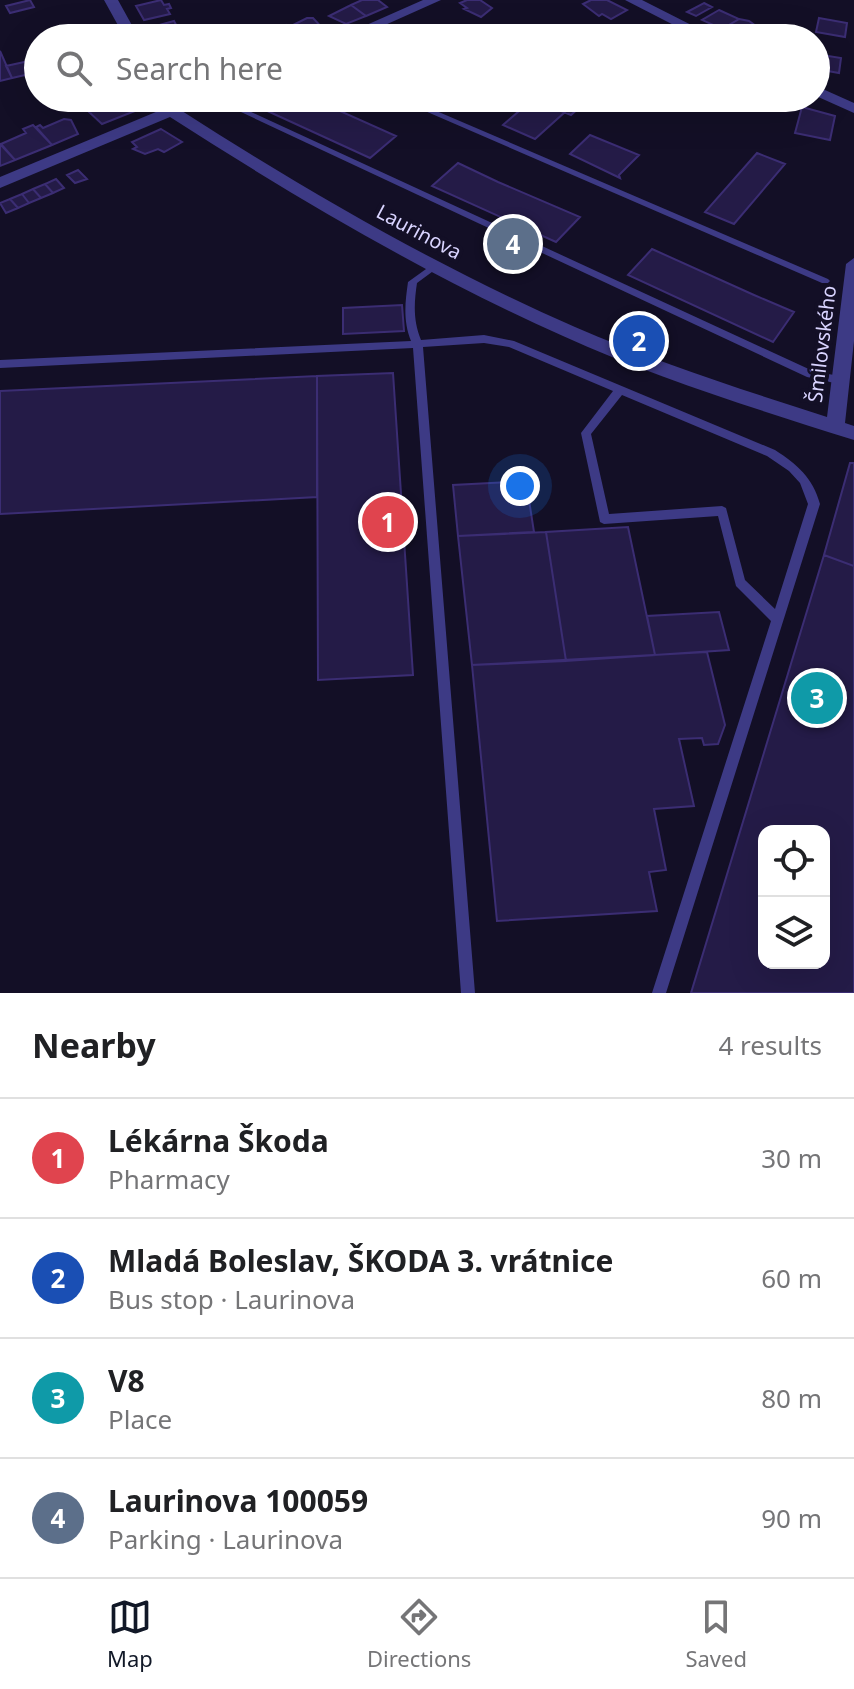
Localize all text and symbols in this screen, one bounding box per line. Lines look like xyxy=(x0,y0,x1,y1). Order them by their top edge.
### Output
search box xyxy=(24,24,830,112)
icon: search xyxy=(52,46,96,90)
text: Search here xyxy=(116,48,283,89)
street label: Laurinova xyxy=(372,198,467,265)
pin: 4 xyxy=(487,214,539,274)
street label: Šmilovského xyxy=(801,284,842,404)
pin: 2 xyxy=(613,311,665,371)
your location xyxy=(500,466,540,506)
pin: 1 xyxy=(362,492,414,552)
pin: 3 xyxy=(791,668,843,728)
map controls xyxy=(758,825,830,969)
button: locate xyxy=(758,825,830,897)
button: layers xyxy=(758,897,830,969)
text: Nearby xyxy=(32,1022,156,1068)
text: 4 results xyxy=(718,1027,822,1063)
text: Lékárna Škoda xyxy=(108,1120,329,1161)
text: 1 xyxy=(51,1140,65,1176)
text: 30 m xyxy=(761,1140,822,1176)
text: Pharmacy xyxy=(108,1161,230,1197)
text: Mladá Boleslav, ŠKODA 3. vrátnice xyxy=(108,1240,613,1281)
text: 2 xyxy=(51,1260,65,1296)
text: 60 m xyxy=(761,1260,822,1296)
text: Bus stop · Laurinova xyxy=(108,1281,355,1317)
text: V8 xyxy=(108,1360,145,1401)
text: 3 xyxy=(51,1380,65,1416)
text: 80 m xyxy=(761,1380,822,1416)
text: Place xyxy=(108,1401,172,1437)
text: Laurinova 100059 xyxy=(108,1480,368,1521)
text: 4 xyxy=(51,1500,65,1536)
text: 90 m xyxy=(761,1500,822,1536)
text: Parking · Laurinova xyxy=(108,1521,343,1557)
tab: Map xyxy=(107,1595,153,1673)
tab: Directions xyxy=(367,1595,471,1673)
tab: Saved xyxy=(685,1595,747,1673)

